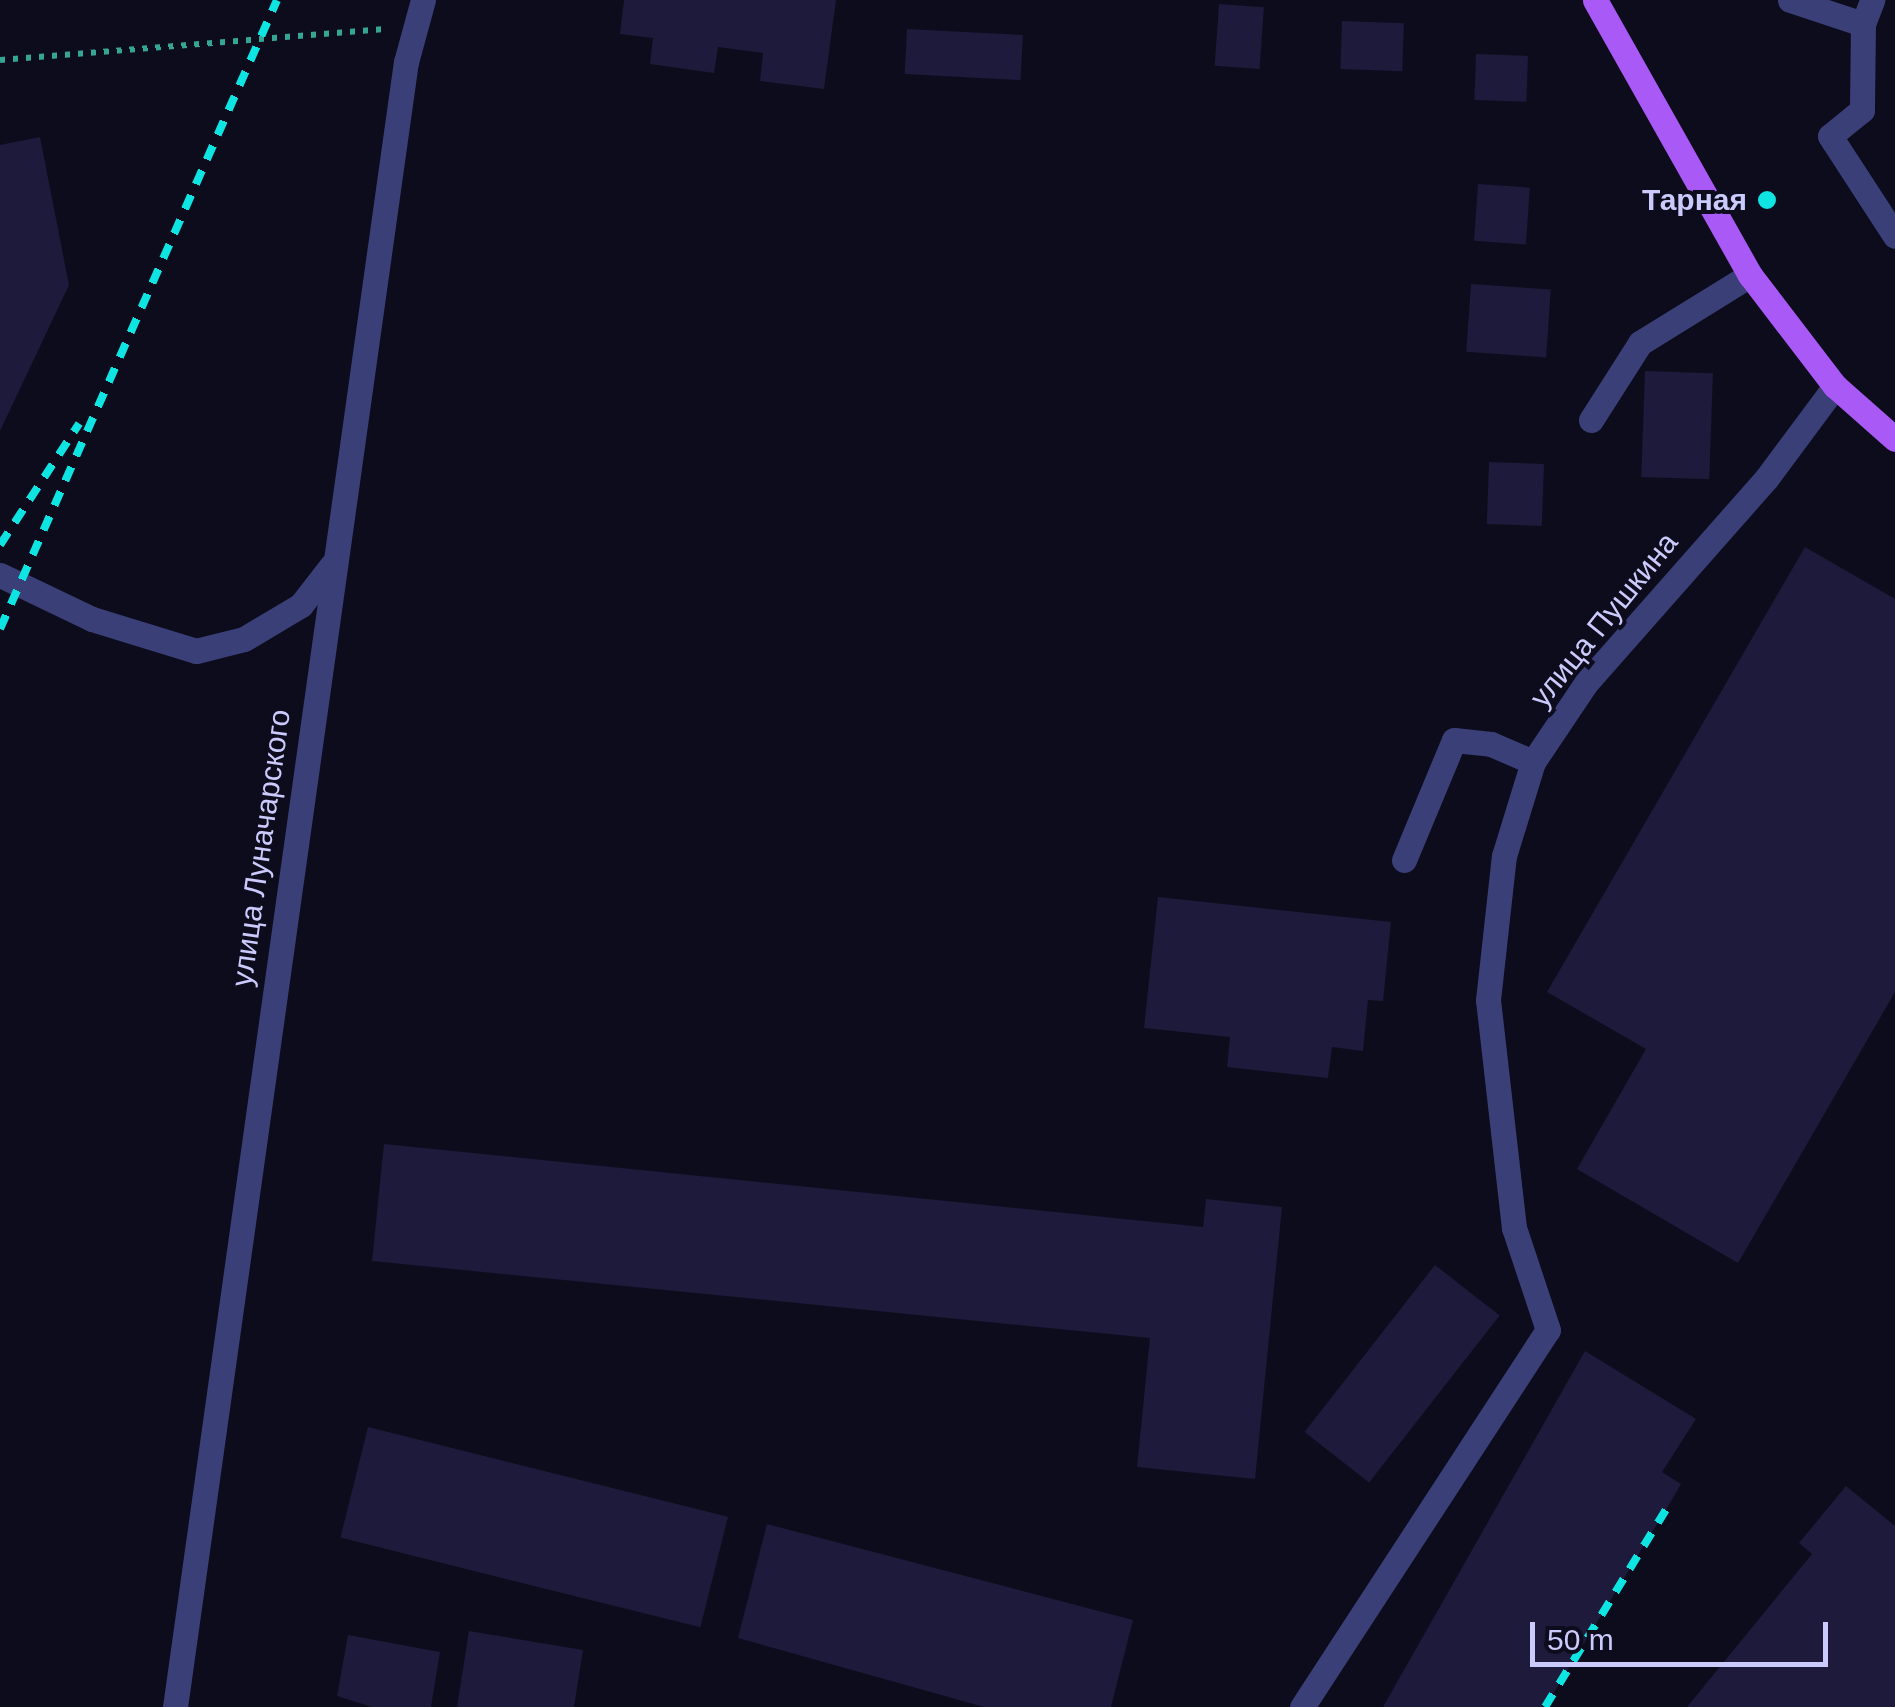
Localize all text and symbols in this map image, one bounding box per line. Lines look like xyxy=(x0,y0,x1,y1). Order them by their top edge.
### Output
place label: Тарная xyxy=(1642,182,1747,218)
marker: Тарная xyxy=(1756,189,1778,211)
street label: улица Пушкина xyxy=(1522,525,1686,715)
street label: улица Луначарского xyxy=(224,707,298,989)
scale bar xyxy=(1535,1602,1832,1664)
text: 50 m xyxy=(1547,1623,1614,1656)

